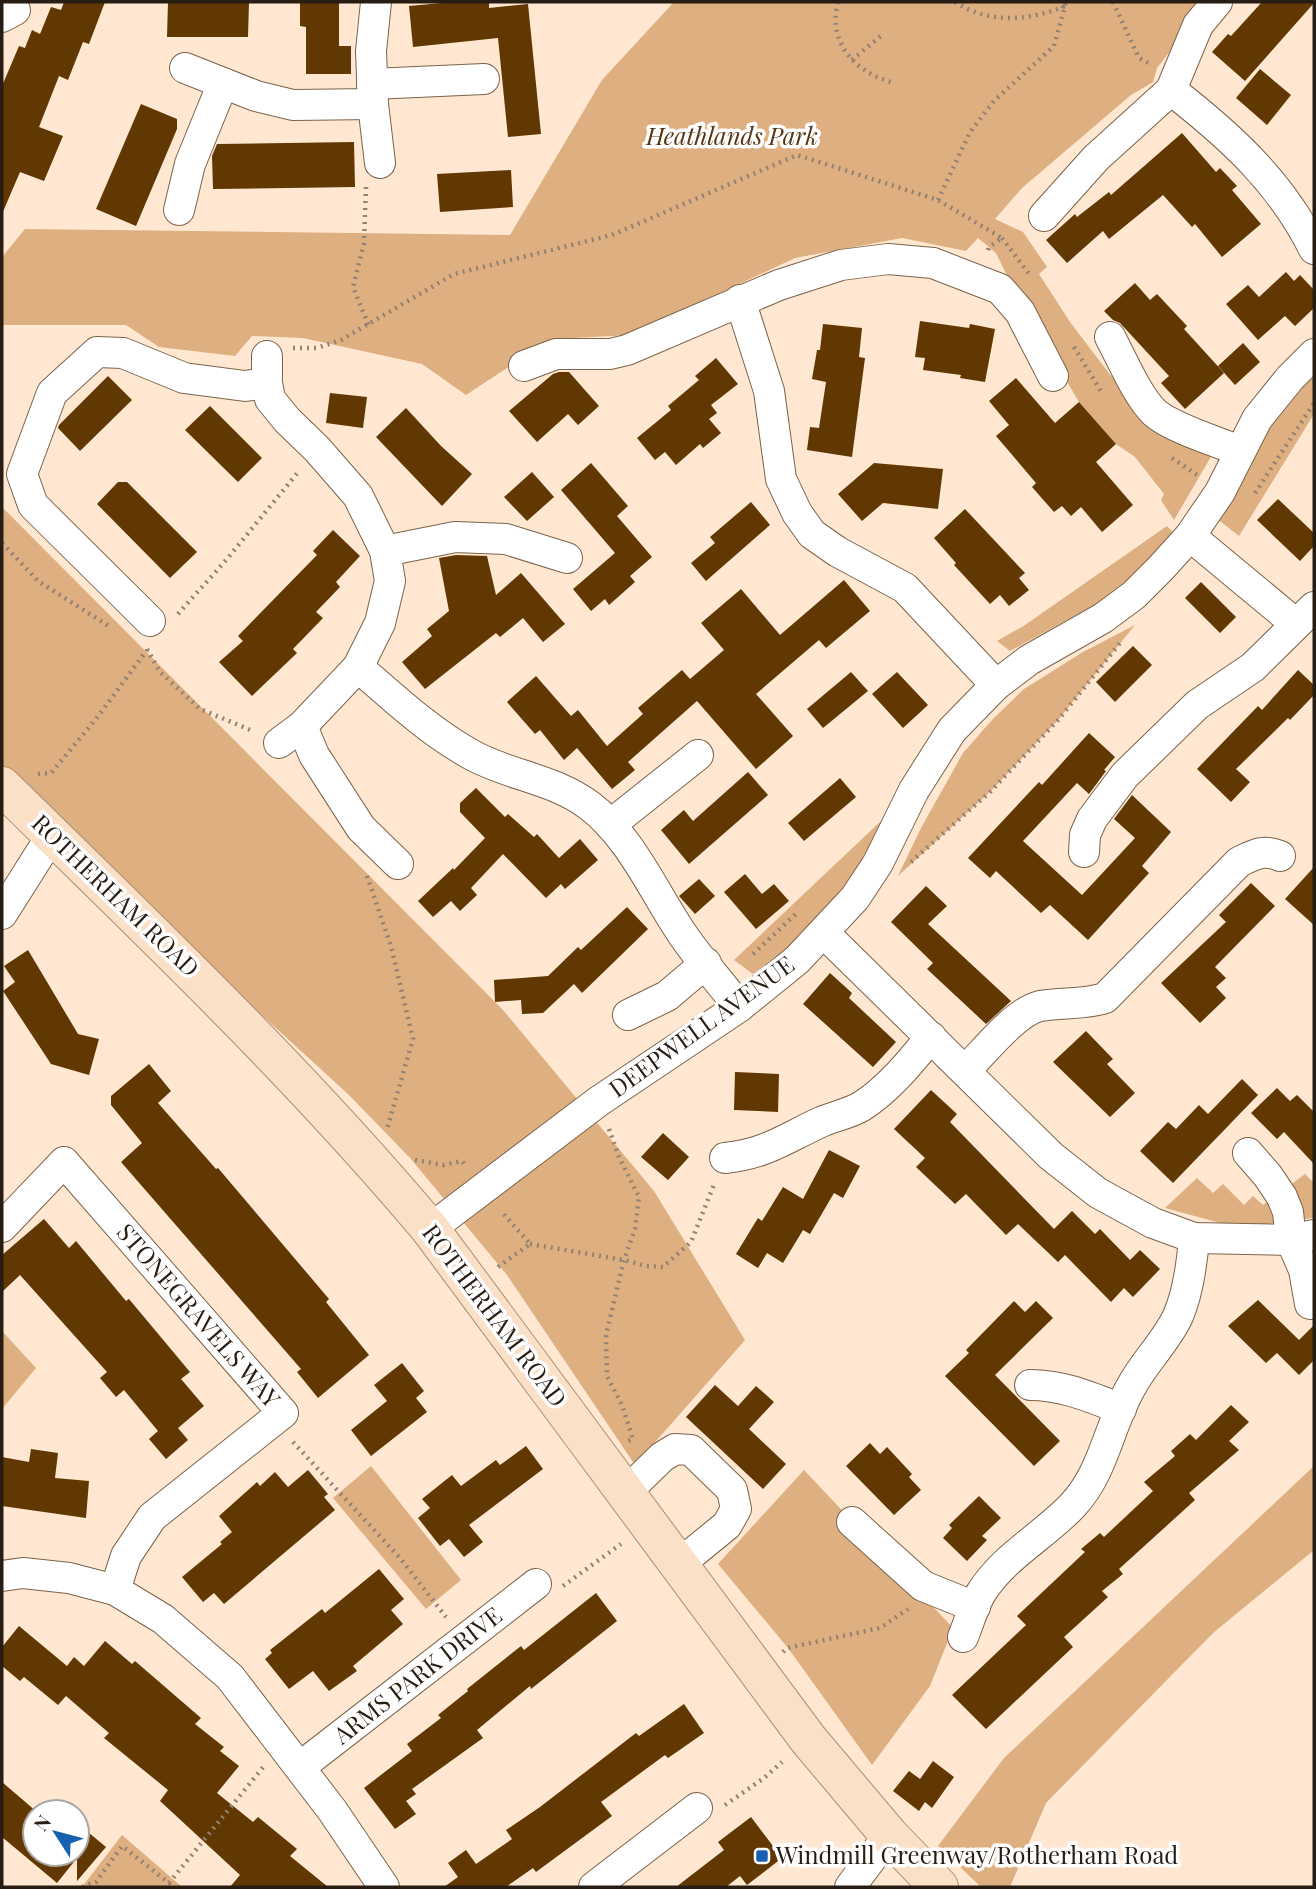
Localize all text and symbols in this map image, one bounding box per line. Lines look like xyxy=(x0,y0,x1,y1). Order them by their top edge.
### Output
park label: Heathlands Park xyxy=(645,119,818,151)
street label: ROTHERHAM ROAD xyxy=(26,806,207,983)
street label: DEEPWELL AVENUE xyxy=(602,947,800,1103)
street label: STONEGRAVELS WAY xyxy=(111,1216,289,1414)
street label: ROTHERHAM ROAD xyxy=(416,1217,575,1413)
street label: ARMS PARK DRIVE xyxy=(325,1599,508,1751)
north arrow xyxy=(21,1798,91,1868)
text: N xyxy=(27,1809,56,1836)
place label: Windmill Greenway/Rotherham Road xyxy=(775,1838,1178,1870)
marker: Windmill Greenway/Rotherham Road xyxy=(754,1848,770,1864)

